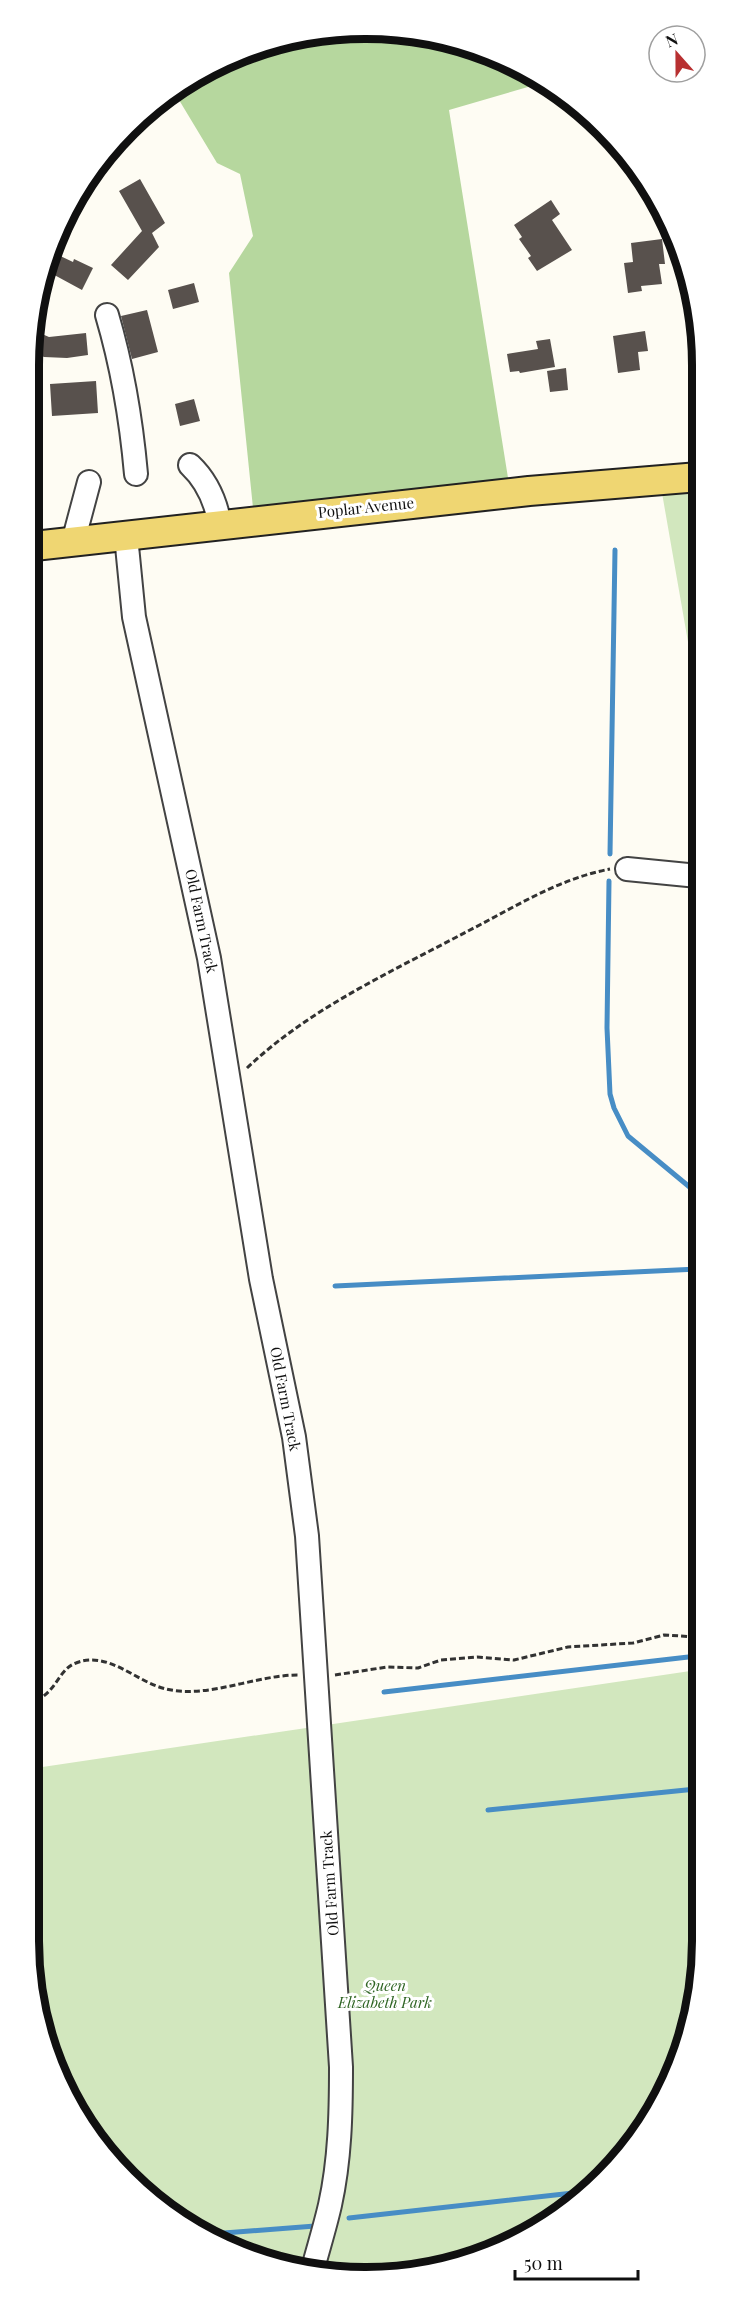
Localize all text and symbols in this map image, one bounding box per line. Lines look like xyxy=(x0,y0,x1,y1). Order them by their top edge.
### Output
north arrow xyxy=(647,24,707,84)
text: N xyxy=(662,27,681,51)
street label: Poplar Avenue xyxy=(317,492,415,522)
street label: Old Farm Track xyxy=(181,867,223,975)
street label: Old Farm Track xyxy=(266,1345,306,1453)
street label: Old Farm Track xyxy=(315,1829,343,1937)
park label: Queen Elizabeth Park xyxy=(337,1975,432,2012)
scale bar xyxy=(515,2243,638,2281)
text: 50 m xyxy=(524,2251,563,2275)

